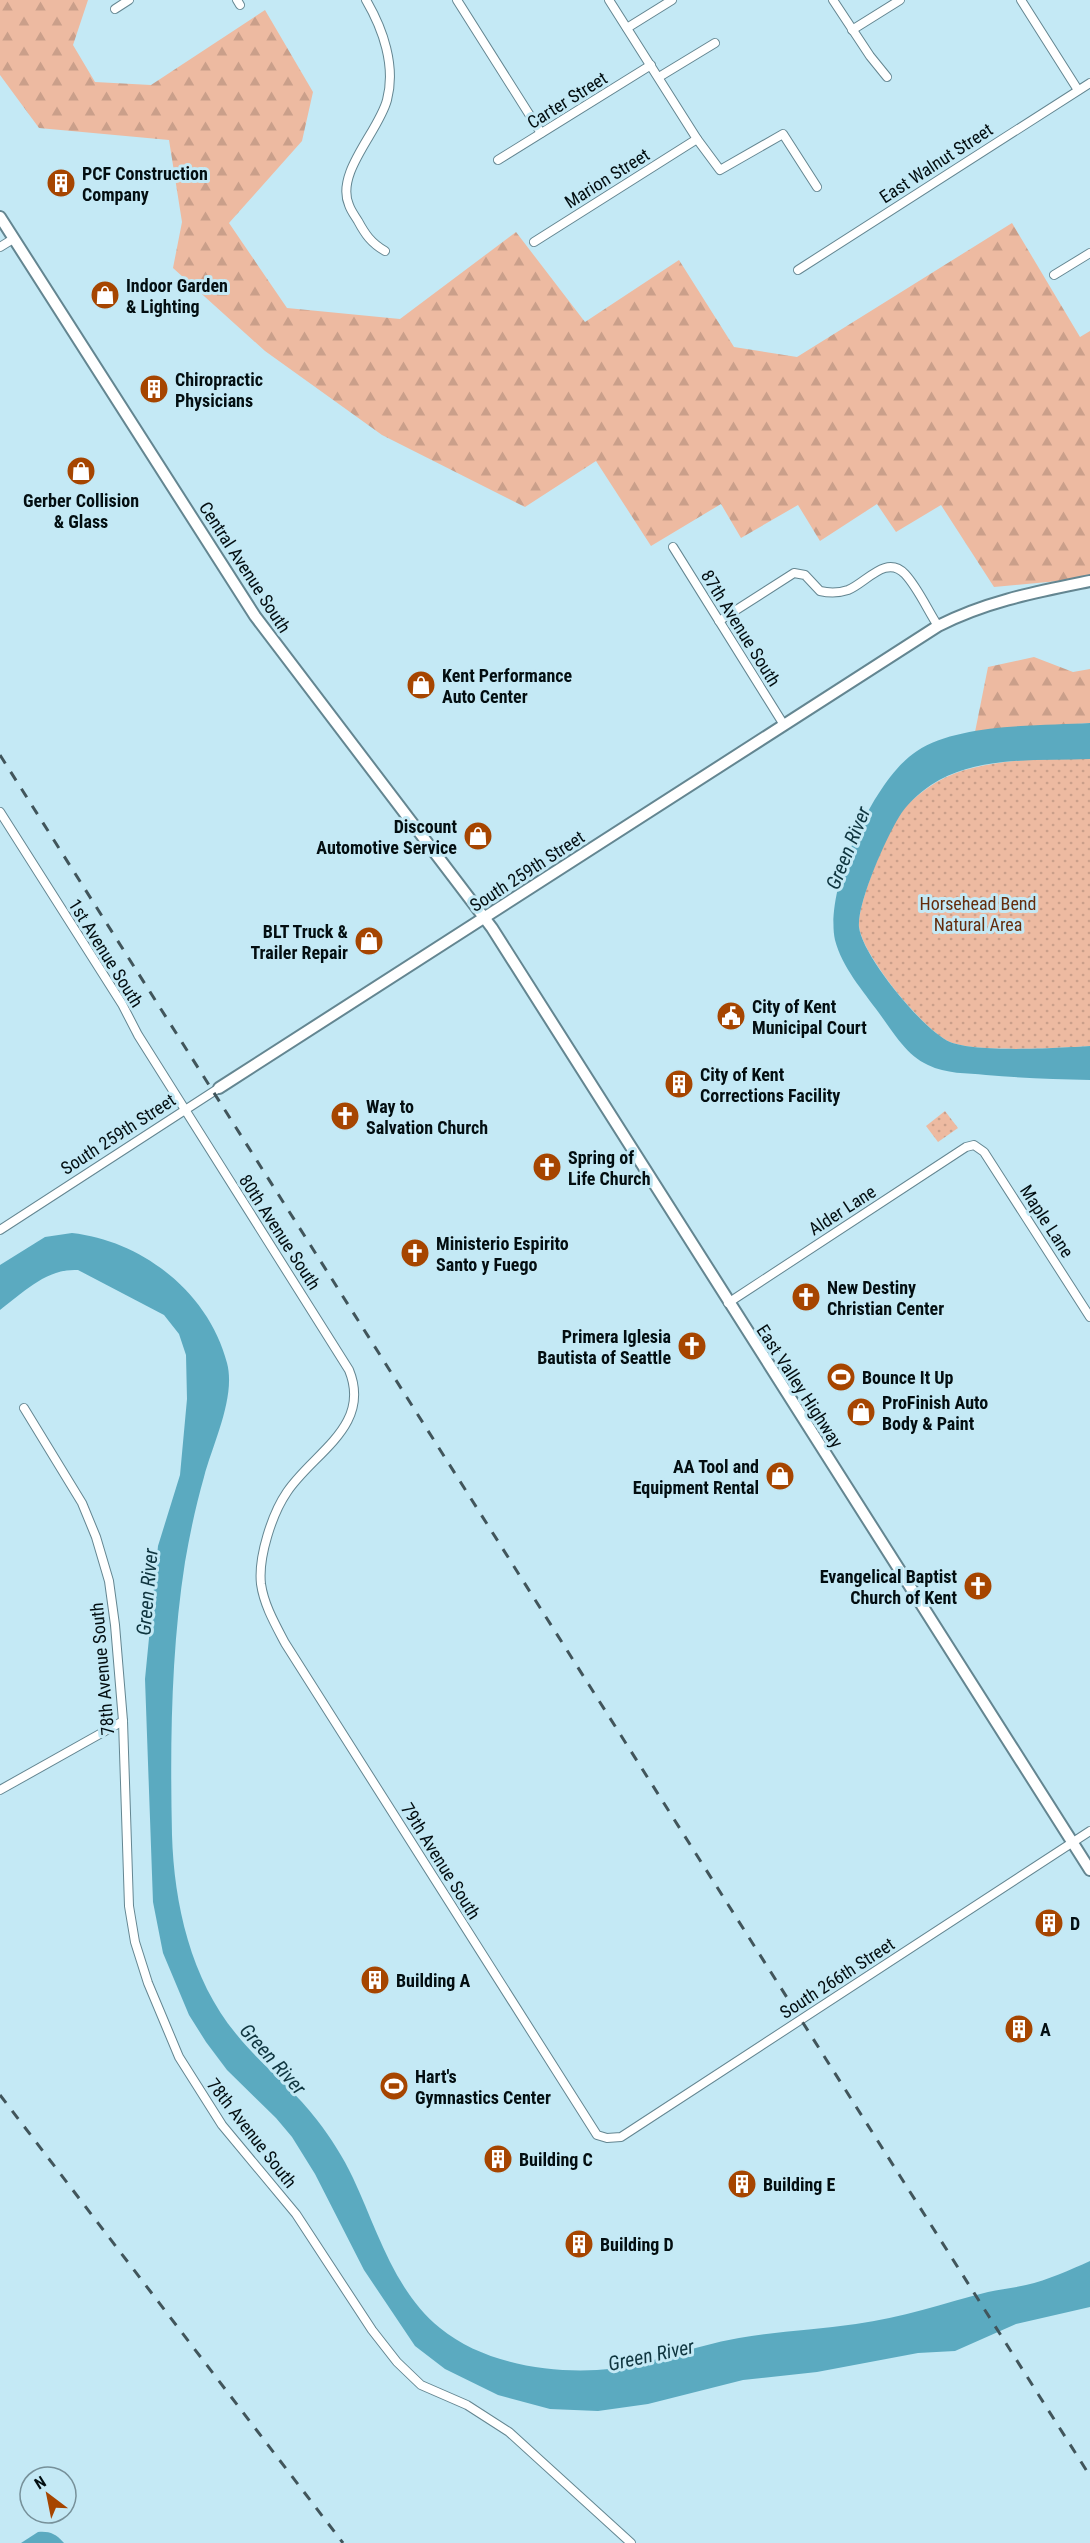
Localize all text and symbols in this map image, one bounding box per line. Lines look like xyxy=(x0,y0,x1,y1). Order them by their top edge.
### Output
street label: Carter Street xyxy=(523,67,611,133)
street label: East Walnut Street xyxy=(876,119,996,207)
street label: Marion Street xyxy=(561,144,653,212)
place label: PCF Construction Company xyxy=(82,163,208,205)
building icon: PCF Construction Company xyxy=(45,167,77,199)
place label: Indoor Garden & Lighting xyxy=(126,275,228,317)
shop icon: Indoor Garden & Lighting xyxy=(89,279,121,311)
place label: Chiropractic Physicians xyxy=(175,369,263,411)
building icon: Chiropractic Physicians xyxy=(138,373,170,405)
shop icon: Gerber Collision & Glass xyxy=(65,455,97,487)
place label: Gerber Collision & Glass xyxy=(23,490,139,532)
street label: Central Avenue South xyxy=(195,498,295,636)
street label: 87th Avenue South xyxy=(697,566,785,690)
place label: Kent Performance Auto Center xyxy=(442,665,573,707)
shop icon: Kent Performance Auto Center xyxy=(405,669,437,701)
water label: Green River xyxy=(821,802,876,893)
place label: Discount Automotive Service xyxy=(316,816,457,858)
shop icon: Discount Automotive Service xyxy=(462,820,494,852)
street label: South 259th Street xyxy=(466,826,588,916)
park label: Horsehead Bend Natural Area xyxy=(919,893,1037,935)
street label: 1st Avenue South xyxy=(64,895,148,1011)
place label: BLT Truck & Trailer Repair xyxy=(250,921,349,963)
shop icon: BLT Truck & Trailer Repair xyxy=(353,925,385,957)
place label: City of Kent Municipal Court xyxy=(752,996,867,1038)
public building icon: City of Kent Municipal Court xyxy=(715,1000,747,1032)
place label: City of Kent Corrections Facility xyxy=(700,1064,840,1106)
building icon: City of Kent Corrections Facility xyxy=(663,1068,695,1100)
street label: South 259th Street xyxy=(57,1089,179,1179)
place label: Way to Salvation Church xyxy=(366,1096,488,1138)
church icon: Way to Salvation Church xyxy=(329,1100,361,1132)
place label: Spring of Life Church xyxy=(568,1147,651,1189)
church icon: Spring of Life Church xyxy=(531,1151,563,1183)
street label: 80th Avenue South xyxy=(235,1171,325,1293)
street label: Alder Lane xyxy=(804,1181,880,1239)
street label: Maple Lane xyxy=(1016,1181,1078,1261)
place label: Ministerio Espirito Santo y Fuego xyxy=(436,1233,569,1275)
church icon: Ministerio Espirito Santo y Fuego xyxy=(399,1237,431,1269)
place label: New Destiny Christian Center xyxy=(827,1277,944,1319)
church icon: New Destiny Christian Center xyxy=(790,1281,822,1313)
street label: East Valley Highway xyxy=(752,1321,848,1452)
place label: Primera Iglesia Bautista of Seattle xyxy=(537,1326,671,1368)
church icon: Primera Iglesia Bautista of Seattle xyxy=(676,1330,708,1362)
sports icon: Bounce It Up xyxy=(825,1361,857,1393)
place label: Bounce It Up xyxy=(862,1367,954,1388)
place label: ProFinish Auto Body & Paint xyxy=(882,1392,988,1434)
shop icon: ProFinish Auto Body & Paint xyxy=(845,1396,877,1428)
place label: AA Tool and Equipment Rental xyxy=(633,1456,759,1498)
shop icon: AA Tool and Equipment Rental xyxy=(764,1460,796,1492)
water label: Green River xyxy=(131,1546,163,1637)
place label: Evangelical Baptist Church of Kent xyxy=(820,1566,957,1608)
church icon: Evangelical Baptist Church of Kent xyxy=(962,1570,994,1602)
street label: 78th Avenue South xyxy=(86,1602,118,1736)
street label: 79th Avenue South xyxy=(397,1799,485,1923)
building icon: D xyxy=(1033,1907,1065,1939)
place label: D xyxy=(1070,1913,1080,1934)
street label: South 266th Street xyxy=(776,1933,898,2023)
building icon: Building A xyxy=(359,1964,391,1996)
place label: Building A xyxy=(396,1970,471,1991)
building icon: A xyxy=(1003,2013,1035,2045)
water label: Green River xyxy=(235,2019,312,2100)
place label: A xyxy=(1040,2019,1051,2040)
place label: Hart's Gymnastics Center xyxy=(415,2066,551,2108)
sports icon: Hart's Gymnastics Center xyxy=(378,2070,410,2102)
street label: 78th Avenue South xyxy=(203,2074,301,2192)
building icon: Building C xyxy=(482,2143,514,2175)
place label: Building C xyxy=(519,2149,593,2170)
building icon: Building E xyxy=(726,2168,758,2200)
place label: Building E xyxy=(763,2174,836,2195)
building icon: Building D xyxy=(563,2228,595,2260)
place label: Building D xyxy=(600,2234,674,2255)
water label: Green River xyxy=(606,2334,697,2376)
north arrow xyxy=(18,2465,78,2525)
text: N xyxy=(31,2472,50,2493)

